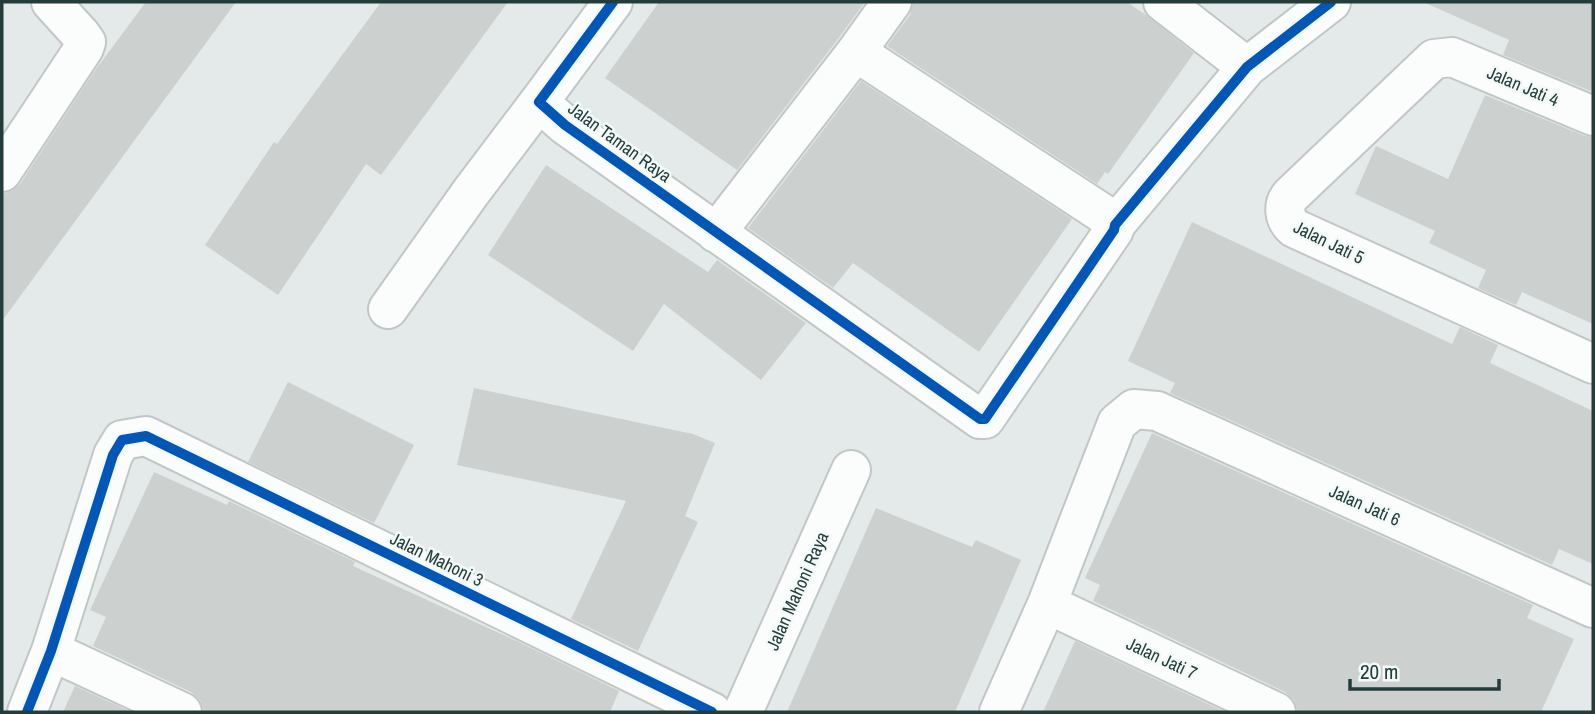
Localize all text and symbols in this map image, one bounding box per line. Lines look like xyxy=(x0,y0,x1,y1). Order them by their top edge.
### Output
street label: Jalan Jati 4 xyxy=(1483,60,1563,112)
street label: Jalan Taman Raya xyxy=(563,96,677,188)
street label: Jalan Jati 5 xyxy=(1290,214,1368,270)
street label: Jalan Jati 6 xyxy=(1325,478,1405,532)
street label: Jalan Mahoni 3 xyxy=(386,526,488,592)
street label: Jalan Mahoni Raya xyxy=(760,528,834,654)
street label: Jalan Jati 7 xyxy=(1123,631,1201,685)
scale bar xyxy=(1350,648,1499,692)
text: 20 m xyxy=(1360,657,1398,686)

